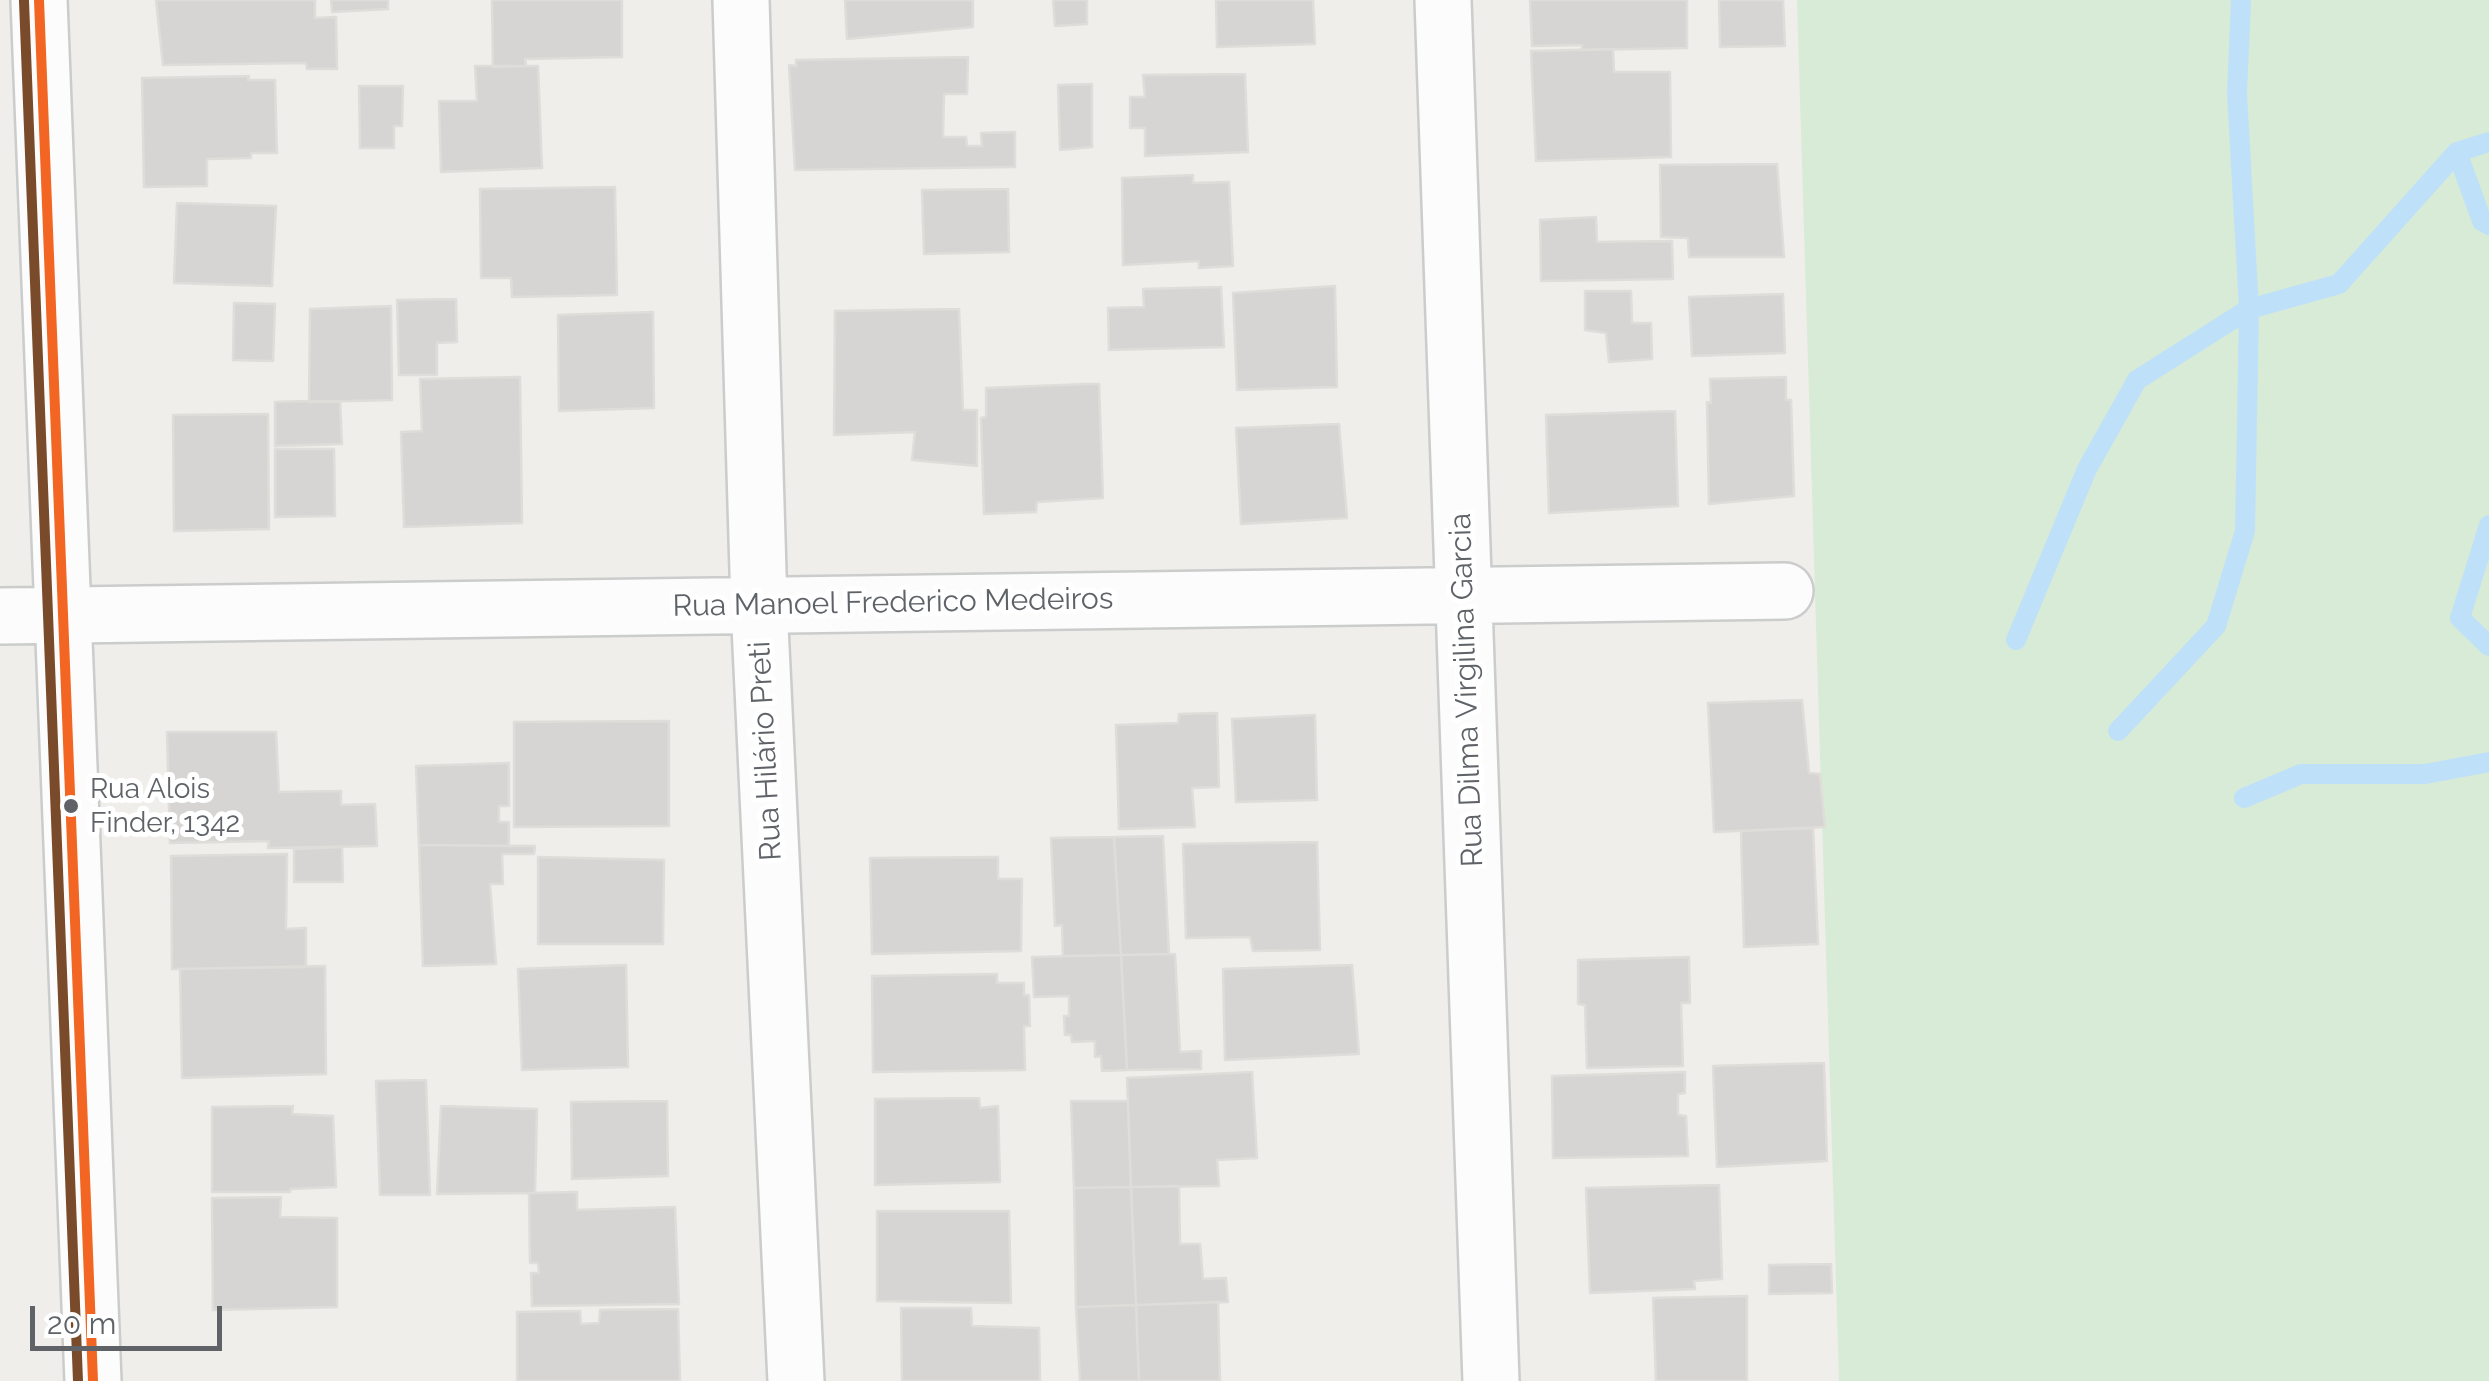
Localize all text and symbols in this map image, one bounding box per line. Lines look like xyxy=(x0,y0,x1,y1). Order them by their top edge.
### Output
street label: Rua Dilma Virgilina Garcia xyxy=(1443,512,1491,868)
street label: Rua Manoel Frederico Medeiros xyxy=(672,581,1114,625)
street label: Rua Hilário Preti xyxy=(742,640,790,862)
place label: Rua Alois Finder, 1342 xyxy=(90,773,240,839)
marker: Rua Alois Finder, 1342 xyxy=(61,796,81,816)
scale bar xyxy=(35,1286,228,1348)
text: 20 m xyxy=(47,1306,116,1341)

